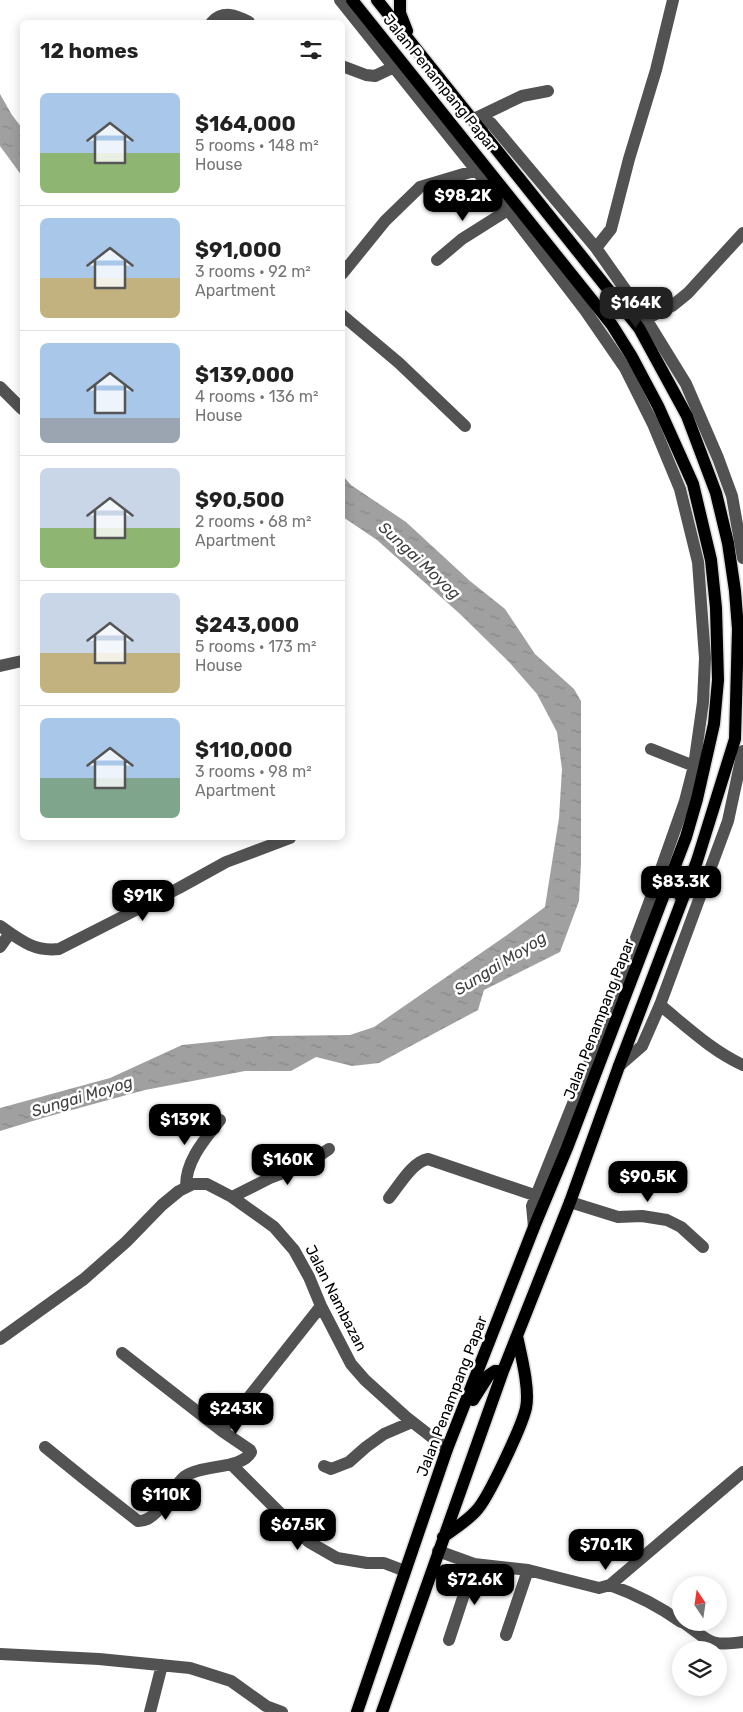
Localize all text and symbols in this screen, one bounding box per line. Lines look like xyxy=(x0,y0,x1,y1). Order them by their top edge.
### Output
street label: Jalan Penampang Papar xyxy=(379,11,501,155)
icon: filters xyxy=(297,36,325,64)
text: 12 homes xyxy=(40,38,138,63)
text: $164,000 xyxy=(195,111,296,136)
icon: home xyxy=(80,113,140,173)
text: 5 rooms · 148 m² xyxy=(195,136,319,155)
text: House xyxy=(195,155,242,174)
pin: $98.2K xyxy=(422,180,504,222)
text: $98.2K xyxy=(434,186,492,205)
text: $91,000 xyxy=(195,237,281,262)
icon: home xyxy=(80,238,140,298)
text: 3 rooms · 92 m² xyxy=(195,262,311,281)
text: Apartment xyxy=(195,281,275,300)
pin: $164K xyxy=(601,286,671,329)
text: $164K xyxy=(611,293,661,312)
text: $139,000 xyxy=(195,362,294,387)
icon: home xyxy=(80,363,140,423)
text: 4 rooms · 136 m² xyxy=(195,387,318,406)
text: House xyxy=(195,406,242,425)
text: $90,500 xyxy=(195,487,285,512)
icon: home xyxy=(80,488,140,548)
text: 2 rooms · 68 m² xyxy=(195,512,312,531)
water label: Sungai Moyog xyxy=(375,518,465,603)
text: Apartment xyxy=(195,531,275,550)
text: $243,000 xyxy=(195,612,299,637)
icon: home xyxy=(80,613,140,673)
text: 5 rooms · 173 m² xyxy=(195,637,317,656)
text: House xyxy=(195,656,242,675)
text: $110,000 xyxy=(195,737,293,762)
icon: home xyxy=(80,738,140,798)
text: 3 rooms · 98 m² xyxy=(195,762,312,781)
text: Apartment xyxy=(195,781,275,800)
pin: $83.3K xyxy=(640,866,722,908)
text: $83.3K xyxy=(652,872,710,891)
pin: $91K xyxy=(113,880,173,922)
text: $91K xyxy=(123,886,163,905)
water label: Sungai Moyog xyxy=(451,927,550,999)
street label: Jalan Penampang Papar xyxy=(560,936,638,1102)
water label: Sungai Moyog xyxy=(29,1072,136,1121)
pin: $139K xyxy=(150,1104,220,1146)
text: $139K xyxy=(160,1110,210,1129)
pin: $160K xyxy=(253,1144,323,1186)
text: $160K xyxy=(263,1150,313,1169)
pin: $90.5K xyxy=(607,1160,689,1203)
text: $90.5K xyxy=(619,1167,677,1186)
street label: Jalan Nambazan xyxy=(301,1242,371,1354)
street label: Jalan Penampang Papar xyxy=(413,1313,491,1479)
pin: $243K xyxy=(201,1392,271,1435)
text: $243K xyxy=(209,1399,263,1418)
pin: $110K xyxy=(131,1478,201,1521)
text: $110K xyxy=(142,1485,190,1504)
pin: $67.5K xyxy=(257,1508,339,1551)
text: $67.5K xyxy=(271,1515,325,1534)
pin: $70.1K xyxy=(565,1528,647,1571)
text: $70.1K xyxy=(580,1535,632,1554)
pin: $72.6K xyxy=(434,1564,516,1606)
text: $72.6K xyxy=(447,1570,503,1589)
north arrow xyxy=(672,1576,728,1631)
map controls xyxy=(672,1576,727,1696)
button: layers xyxy=(672,1641,727,1696)

